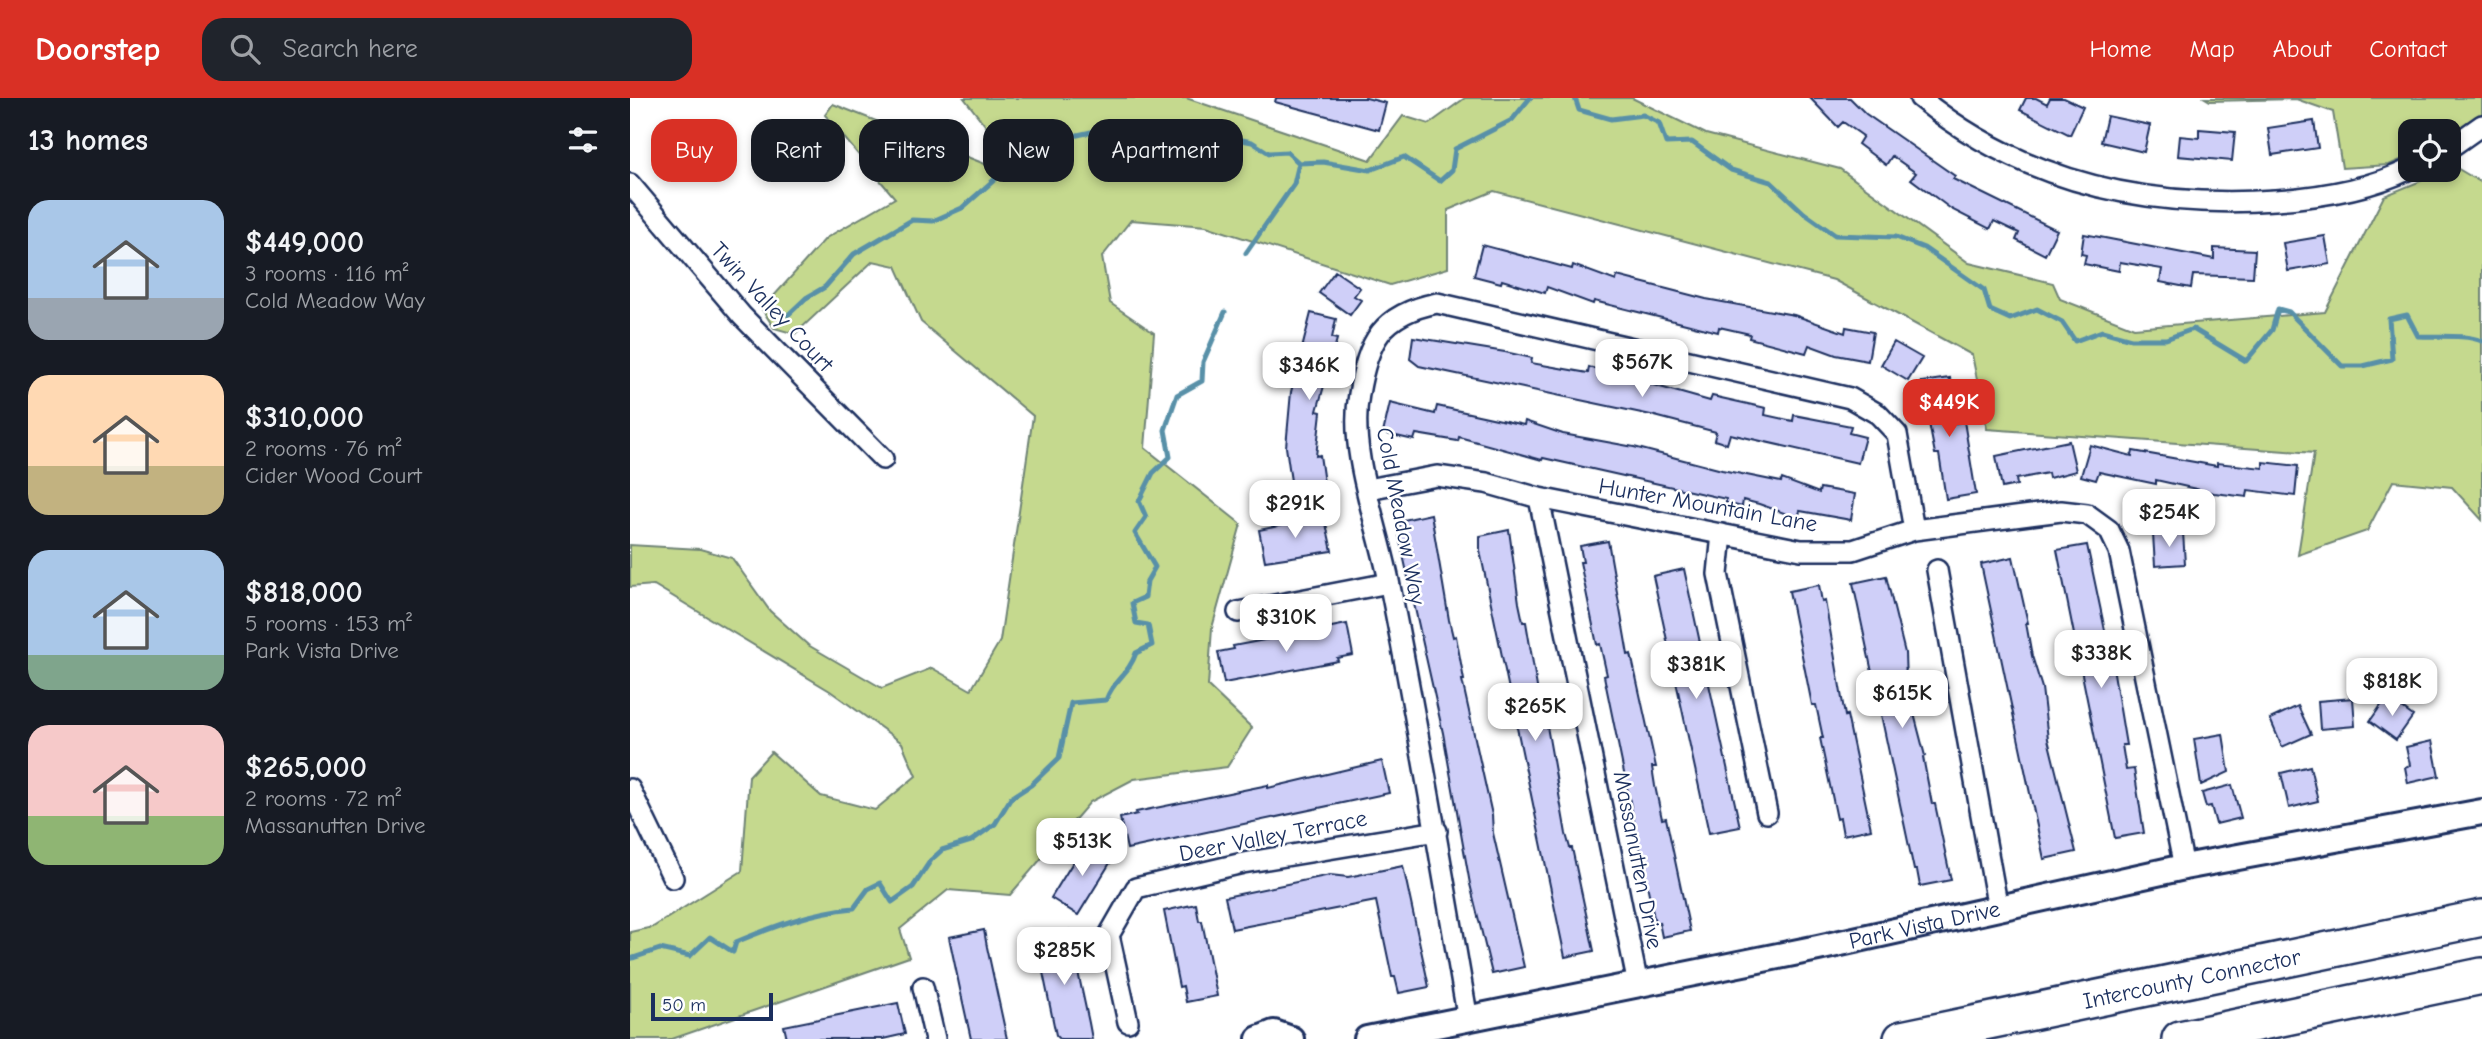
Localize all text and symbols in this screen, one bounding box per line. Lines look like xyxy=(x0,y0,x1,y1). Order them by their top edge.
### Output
search box xyxy=(202,18,692,81)
text: Doorstep xyxy=(35,30,160,68)
icon: search xyxy=(226,30,264,68)
text: Search here xyxy=(282,34,418,64)
text: Home xyxy=(2090,35,2151,63)
text: Map xyxy=(2189,35,2235,63)
text: About xyxy=(2273,35,2331,63)
text: Contact xyxy=(2369,35,2447,63)
chip: Buy xyxy=(651,119,737,182)
chip: Rent xyxy=(751,119,845,182)
chip: Filters xyxy=(859,119,969,182)
chip: New xyxy=(983,119,1074,182)
chip: Apartment xyxy=(1088,119,1243,182)
map controls xyxy=(2398,119,2461,182)
button: locate xyxy=(2398,119,2461,182)
icon: filters xyxy=(564,121,602,159)
text: 13 homes xyxy=(28,123,148,158)
text: $449,000 xyxy=(245,225,364,260)
icon: home xyxy=(84,228,168,312)
street label: Twin Valley Court xyxy=(705,237,840,379)
text: 3 rooms · 116 m² xyxy=(245,260,409,287)
text: Cold Meadow Way xyxy=(245,287,425,314)
pin: $567K xyxy=(1593,340,1691,399)
pin: $346K xyxy=(1260,342,1358,402)
text: $567K xyxy=(1611,348,1673,375)
text: $346K xyxy=(1279,351,1339,378)
pin: $449K xyxy=(1900,380,1998,439)
text: $449K xyxy=(1919,388,1979,415)
text: $310,000 xyxy=(245,400,364,435)
icon: home xyxy=(84,403,168,487)
street label: Cold Meadow Way xyxy=(1371,425,1432,608)
text: 2 rooms · 76 m² xyxy=(245,435,401,462)
text: Cider Wood Court xyxy=(245,462,422,489)
street label: Hunter Mountain Lane xyxy=(1596,472,1820,538)
pin: $291K xyxy=(1246,480,1344,540)
text: $291K xyxy=(1265,489,1325,516)
pin: $254K xyxy=(2120,490,2218,549)
text: $254K xyxy=(2138,498,2200,525)
text: $818,000 xyxy=(245,575,363,610)
icon: home xyxy=(84,578,168,662)
pin: $310K xyxy=(1237,594,1335,654)
text: $310K xyxy=(1256,603,1316,630)
text: 5 rooms · 153 m² xyxy=(245,610,412,637)
pin: $338K xyxy=(2052,630,2150,690)
text: Park Vista Drive xyxy=(245,637,399,664)
text: $338K xyxy=(2070,639,2132,666)
pin: $381K xyxy=(1647,642,1745,701)
text: $381K xyxy=(1667,650,1725,677)
pin: $818K xyxy=(2343,658,2441,718)
text: $818K xyxy=(2362,667,2422,694)
pin: $615K xyxy=(1853,670,1951,730)
text: $615K xyxy=(1872,679,1932,706)
pin: $265K xyxy=(1486,684,1584,743)
text: $265K xyxy=(1504,692,1566,719)
text: $265,000 xyxy=(245,750,367,785)
icon: home xyxy=(84,753,168,837)
street label: Massanutten Drive xyxy=(1608,769,1668,951)
text: 2 rooms · 72 m² xyxy=(245,785,401,812)
street label: Deer Valley Terrace xyxy=(1177,805,1369,867)
text: Massanutten Drive xyxy=(245,812,425,839)
pin: $513K xyxy=(1033,818,1131,878)
text: $513K xyxy=(1052,827,1112,854)
street label: Park Vista Drive xyxy=(1846,895,2002,954)
pin: $285K xyxy=(1015,928,1113,987)
text: $285K xyxy=(1033,936,1095,963)
street label: Intercounty Connector xyxy=(2081,943,2304,1014)
scale bar xyxy=(651,990,774,1022)
text: 50 m xyxy=(662,994,706,1016)

